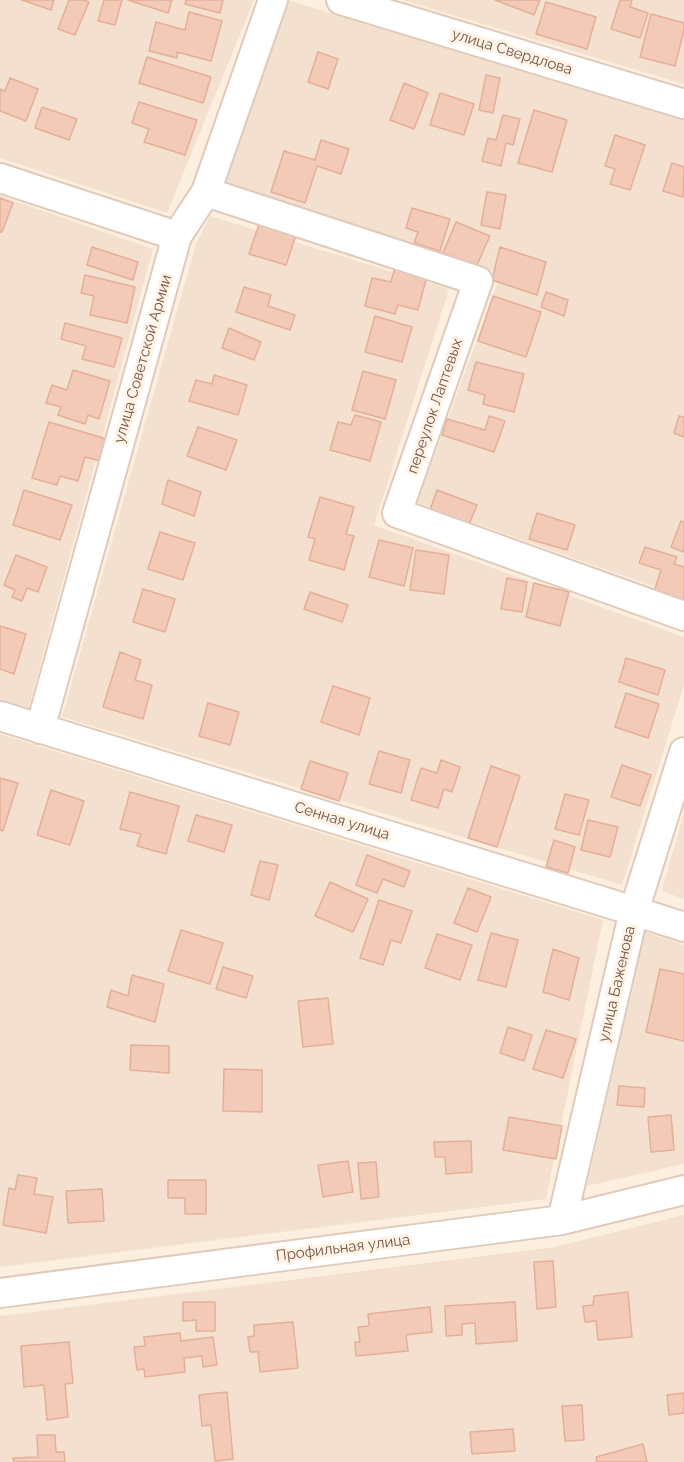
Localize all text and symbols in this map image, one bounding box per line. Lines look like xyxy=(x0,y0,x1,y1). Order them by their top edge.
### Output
street label: улица Свердлова xyxy=(450,25,574,79)
street label: улица Советской Армии xyxy=(110,273,176,445)
street label: переулок Лаптевых xyxy=(403,336,467,476)
street label: Сенная улица xyxy=(292,798,392,844)
street label: улица Баженова xyxy=(595,924,639,1044)
street label: Профильная улица xyxy=(275,1231,411,1265)

